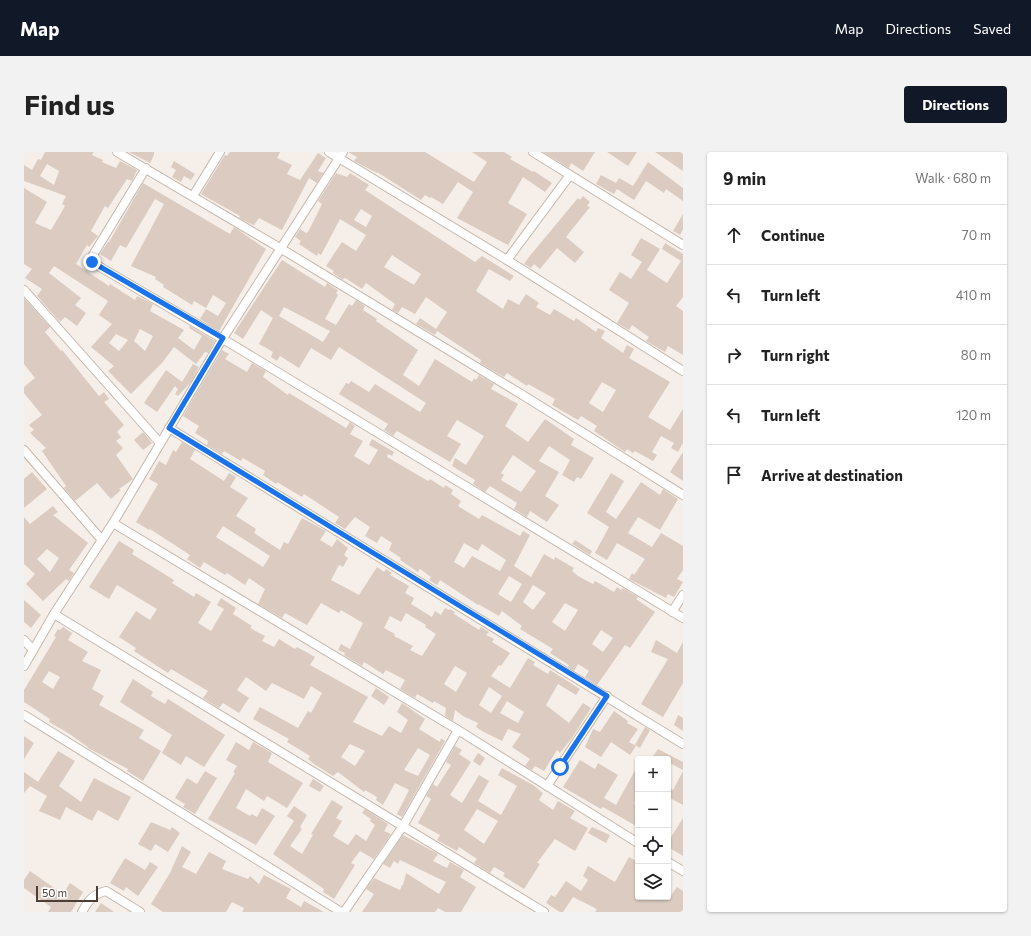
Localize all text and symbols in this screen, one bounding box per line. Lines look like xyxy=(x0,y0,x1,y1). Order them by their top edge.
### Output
text: Map xyxy=(20,17,59,40)
text: Map xyxy=(835,20,864,37)
text: Directions xyxy=(886,20,951,37)
text: Saved xyxy=(973,20,1011,37)
button: Directions xyxy=(904,86,1007,123)
text: Find us xyxy=(24,87,115,121)
text: 9 min xyxy=(723,168,766,189)
text: Walk · 680 m xyxy=(915,170,991,186)
icon: ahead xyxy=(723,224,745,246)
text: Continue xyxy=(761,226,825,244)
text: 70 m xyxy=(962,227,991,243)
route end xyxy=(83,253,101,271)
icon: left xyxy=(723,284,745,306)
text: Turn left xyxy=(761,286,820,304)
text: 410 m xyxy=(956,287,991,303)
icon: right xyxy=(723,344,745,366)
text: Turn right xyxy=(761,346,830,364)
text: 80 m xyxy=(961,347,991,363)
icon: left xyxy=(723,404,745,426)
text: Turn left xyxy=(761,406,820,424)
text: 120 m xyxy=(956,407,991,423)
icon: arrive xyxy=(723,464,745,486)
text: Arrive at destination xyxy=(761,466,903,484)
map controls xyxy=(635,756,671,900)
button: + xyxy=(635,756,671,792)
route start xyxy=(551,758,569,776)
button: − xyxy=(635,792,671,828)
button: locate xyxy=(635,828,671,864)
button: layers xyxy=(635,864,671,900)
scale bar xyxy=(36,884,98,903)
text: 50 m xyxy=(42,886,67,899)

